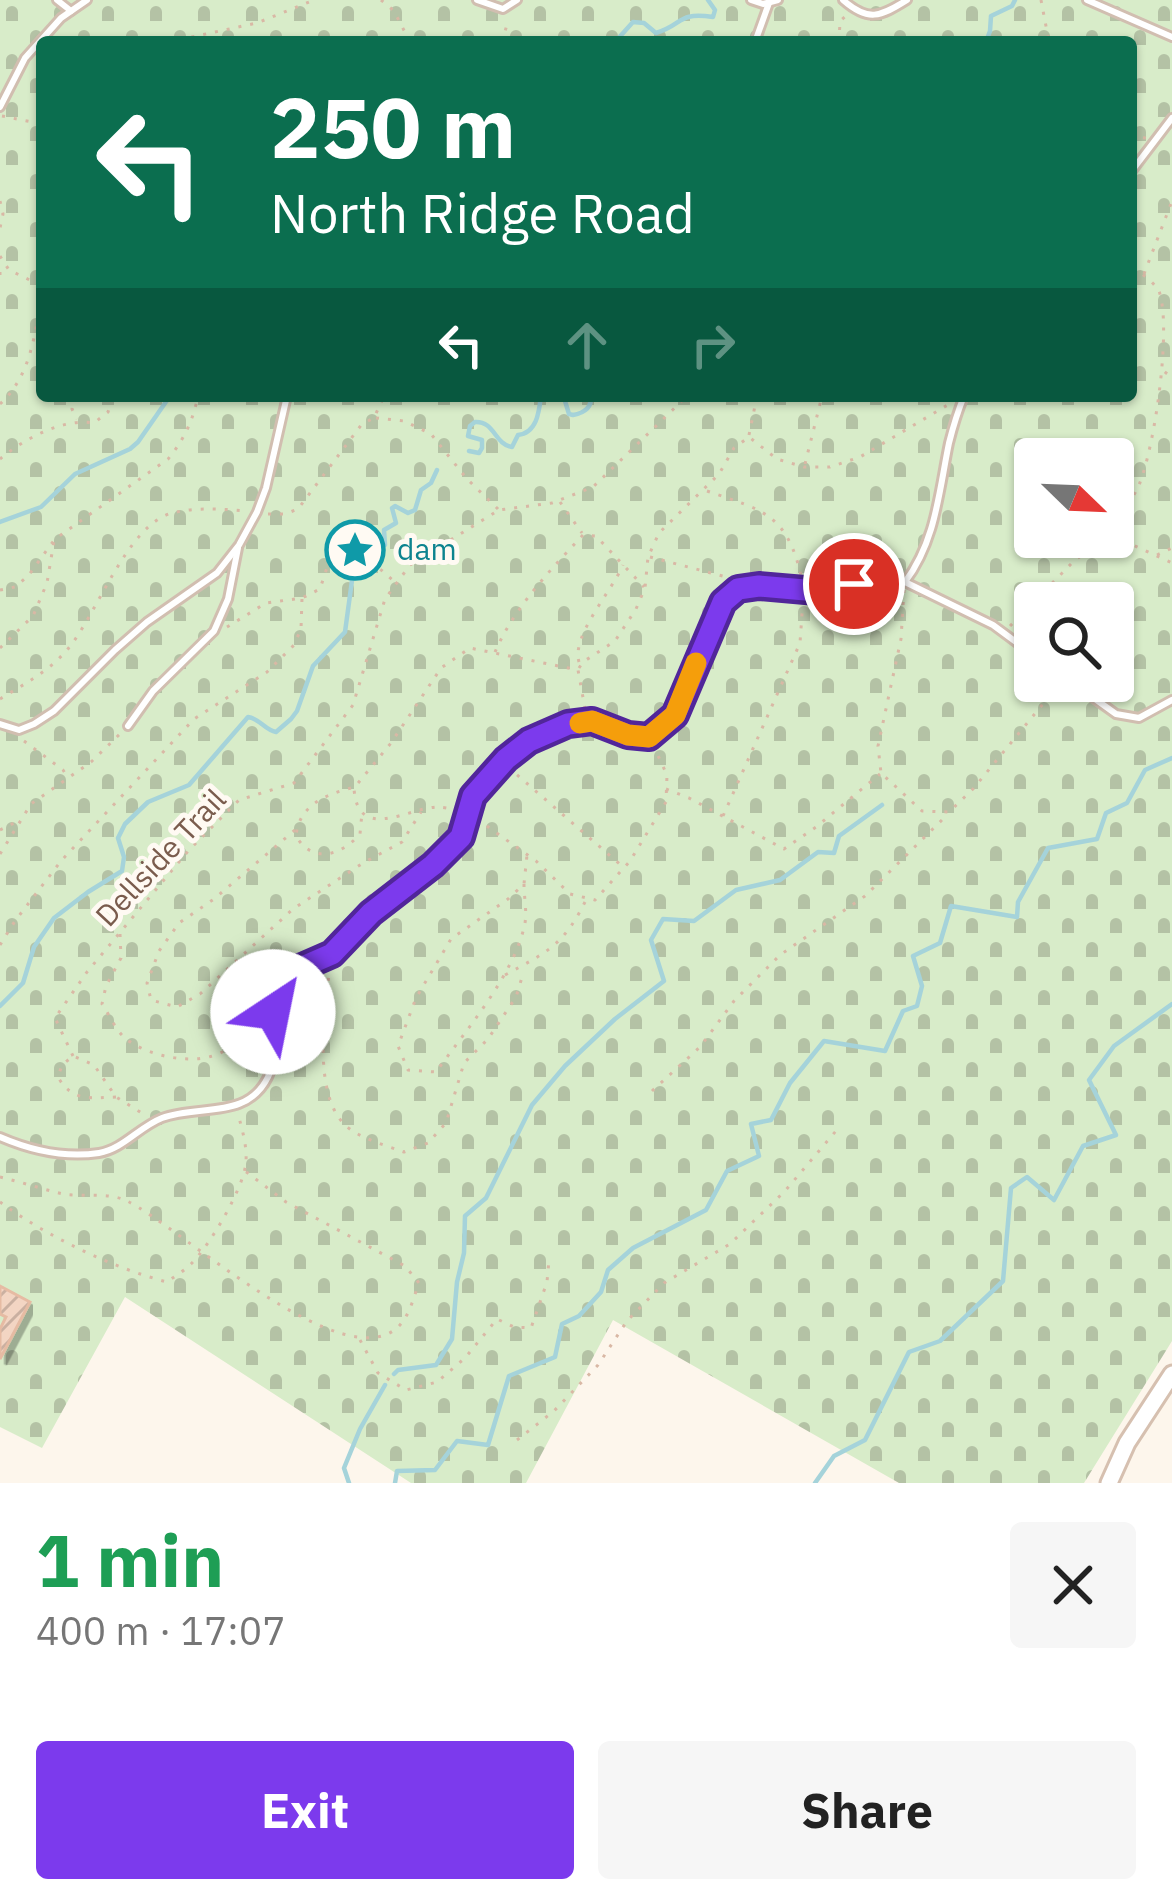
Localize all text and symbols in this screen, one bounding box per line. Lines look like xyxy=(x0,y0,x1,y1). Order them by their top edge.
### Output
text: 250 m xyxy=(270,72,516,181)
icon: left xyxy=(72,84,228,240)
text: North Ridge Road xyxy=(270,178,695,248)
icon: left xyxy=(428,312,494,378)
icon: ahead xyxy=(554,312,620,378)
icon: right xyxy=(680,312,746,378)
north arrow xyxy=(1014,438,1134,558)
map controls xyxy=(1014,438,1134,702)
place icon: dam xyxy=(324,519,386,581)
place label: dam xyxy=(397,529,457,568)
pin xyxy=(803,533,905,635)
icon: arrive xyxy=(821,551,887,617)
button: search xyxy=(1014,582,1134,702)
street label: Dellside Trail xyxy=(86,780,234,934)
position arrow xyxy=(210,949,336,1075)
text: 1 min xyxy=(36,1513,224,1607)
button: close xyxy=(1010,1522,1136,1648)
text: 400 m · 17:07 xyxy=(36,1605,286,1656)
button: Exit xyxy=(36,1741,574,1879)
button: Share xyxy=(598,1741,1136,1879)

